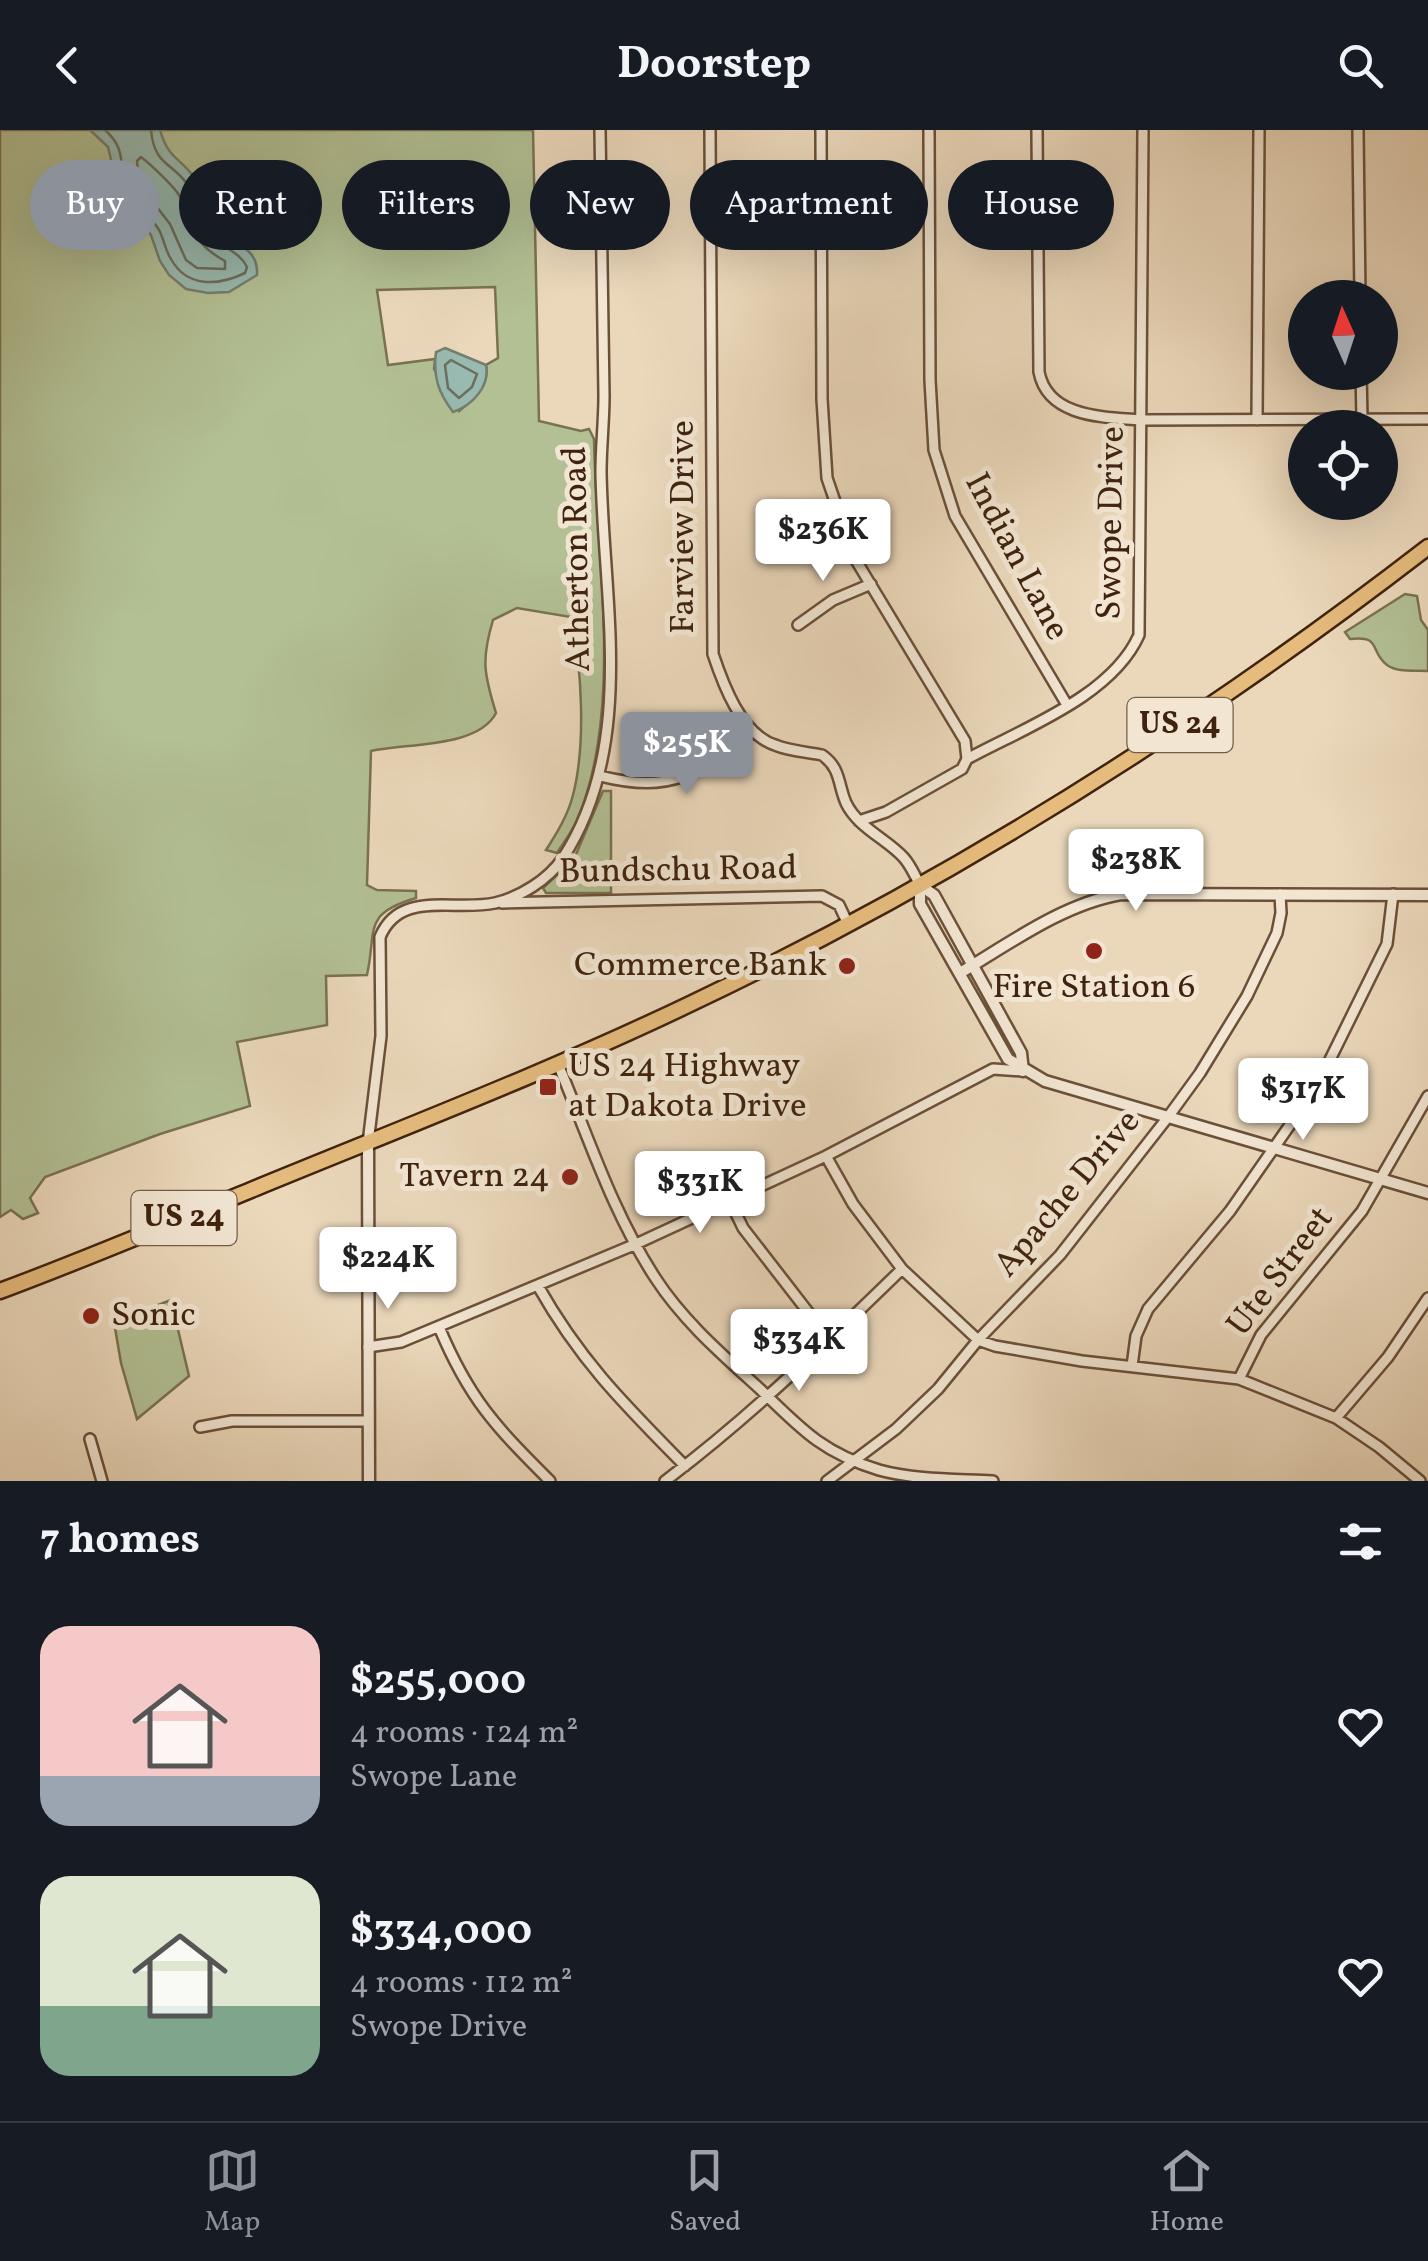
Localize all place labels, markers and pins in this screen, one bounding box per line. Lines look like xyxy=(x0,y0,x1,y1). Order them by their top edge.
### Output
pin: $236K xyxy=(753,499,893,584)
pin: $255K xyxy=(617,712,757,797)
pin: $238K xyxy=(1066,829,1206,914)
marker: Fire Station 6 xyxy=(1083,940,1105,962)
place label: Commerce Bank xyxy=(574,942,827,990)
marker: Commerce Bank xyxy=(836,955,858,977)
place label: Fire Station 6 xyxy=(993,964,1195,1012)
place label: US 24 Highway at Dakota Drive xyxy=(568,1043,807,1131)
pin: $317K xyxy=(1233,1058,1373,1143)
marker: US 24 Highway at Dakota Drive xyxy=(537,1076,559,1098)
pin: $331K xyxy=(630,1151,770,1236)
place label: Tavern 24 xyxy=(399,1153,550,1201)
marker: Tavern 24 xyxy=(559,1166,581,1188)
pin: $224K xyxy=(318,1227,458,1312)
place label: Sonic xyxy=(111,1292,196,1340)
marker: Sonic xyxy=(80,1305,102,1327)
pin: $334K xyxy=(729,1309,869,1394)

